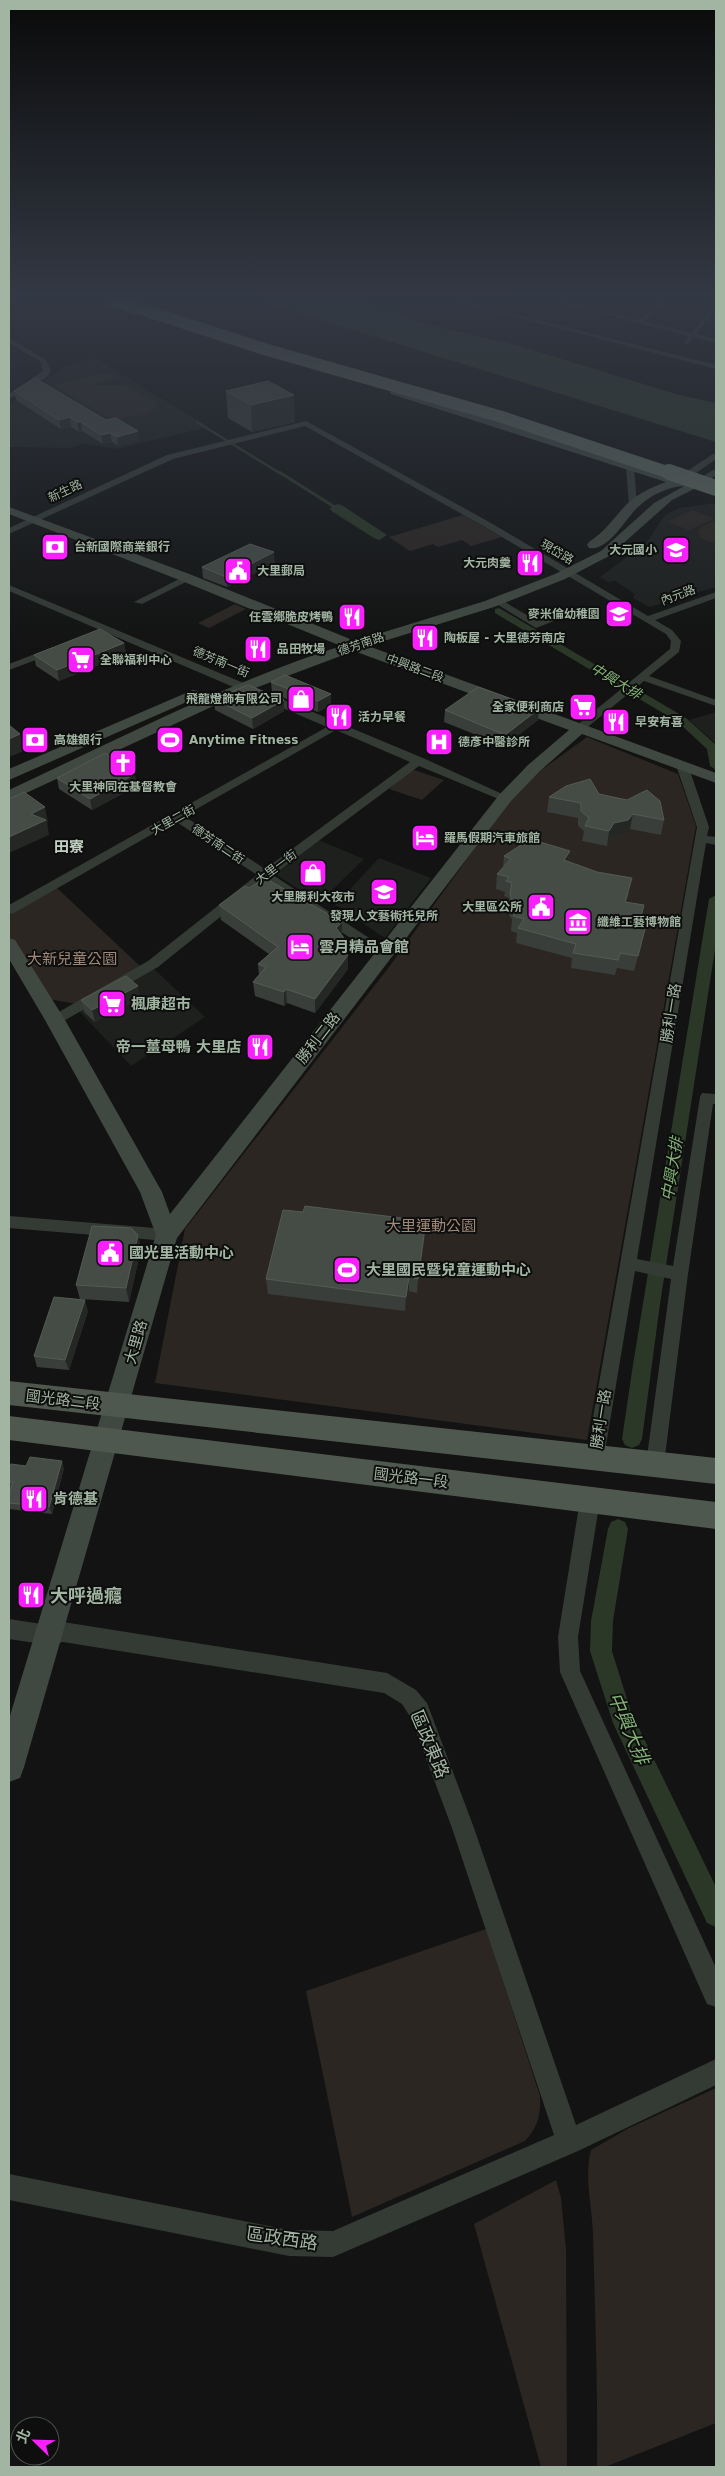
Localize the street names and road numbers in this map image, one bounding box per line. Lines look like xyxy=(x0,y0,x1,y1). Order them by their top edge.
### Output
street label: 新生路 xyxy=(46,477,84,505)
street label: 現岱路 xyxy=(538,537,576,567)
street label: 內元路 xyxy=(659,582,697,608)
street label: 德芳南路 xyxy=(336,630,386,658)
street label: 德芳南一街 xyxy=(191,644,251,680)
street label: 中興路二段 xyxy=(384,651,446,685)
street label: 大里二街 xyxy=(149,802,197,838)
street label: 德芳南二街 xyxy=(189,821,247,867)
street label: 大里一街 xyxy=(253,847,299,887)
street label: 勝利一路 xyxy=(657,982,685,1044)
street label: 勝利二路 xyxy=(292,1009,344,1067)
street label: 大里路 xyxy=(121,1318,151,1366)
street label: 國光路二段 xyxy=(25,1386,101,1414)
street label: 勝利一路 xyxy=(587,1388,615,1450)
street label: 國光路一段 xyxy=(373,1464,449,1492)
street label: 區政東路 xyxy=(406,1707,454,1781)
street label: 區政西路 xyxy=(245,2223,319,2253)

